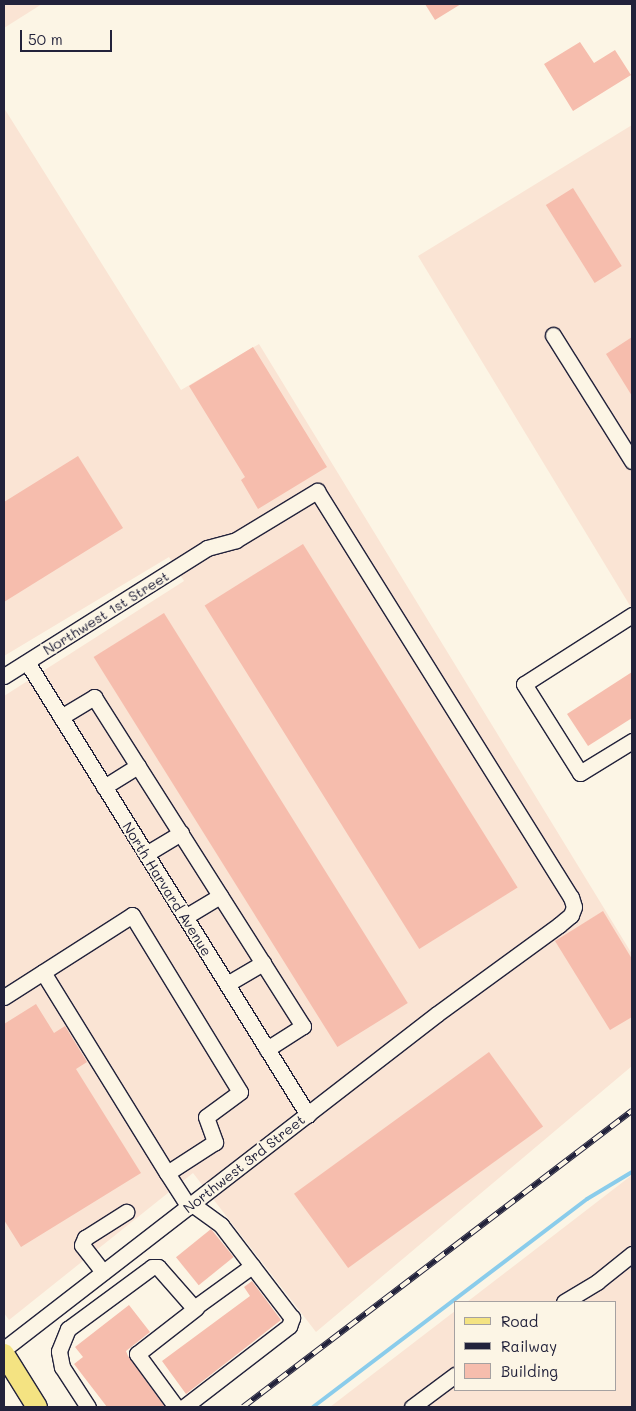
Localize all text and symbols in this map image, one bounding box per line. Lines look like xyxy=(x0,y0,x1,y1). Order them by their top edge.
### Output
scale bar xyxy=(22,20,115,52)
text: 50 m xyxy=(28,29,63,49)
street label: Northwest 1st Street xyxy=(40,567,172,659)
street label: North Harvard Avenue xyxy=(119,819,215,959)
street label: Northwest 3rd Street xyxy=(180,1111,308,1217)
legend xyxy=(454,1301,616,1391)
text: Road xyxy=(501,1311,538,1331)
text: Railway xyxy=(501,1336,557,1356)
text: Building xyxy=(501,1361,558,1381)

